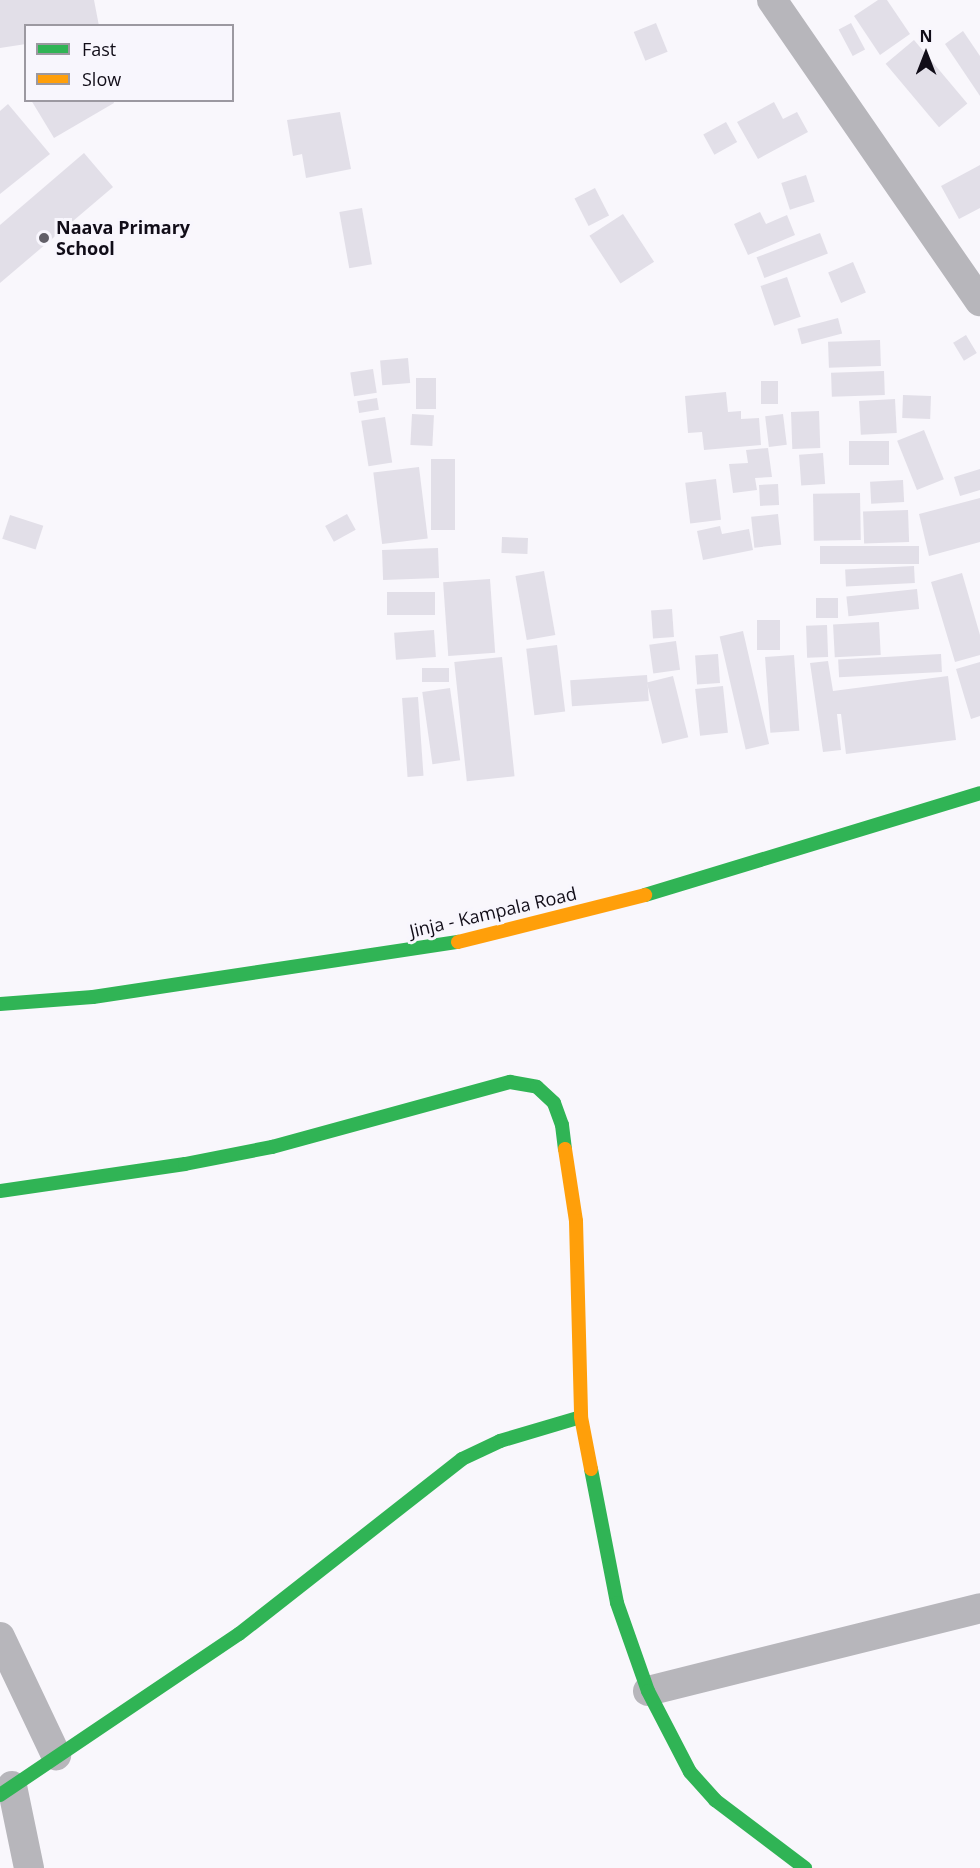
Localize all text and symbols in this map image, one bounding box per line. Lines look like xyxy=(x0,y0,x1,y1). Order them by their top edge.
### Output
legend xyxy=(24,24,234,102)
north arrow xyxy=(896,24,956,84)
text: N xyxy=(919,25,933,47)
text: Fast xyxy=(82,37,116,61)
text: Slow xyxy=(82,67,121,91)
place label: Naava Primary School xyxy=(56,217,190,260)
marker: Naava Primary School xyxy=(37,231,51,245)
street label: Jinja - Kampala Road xyxy=(407,882,579,942)

